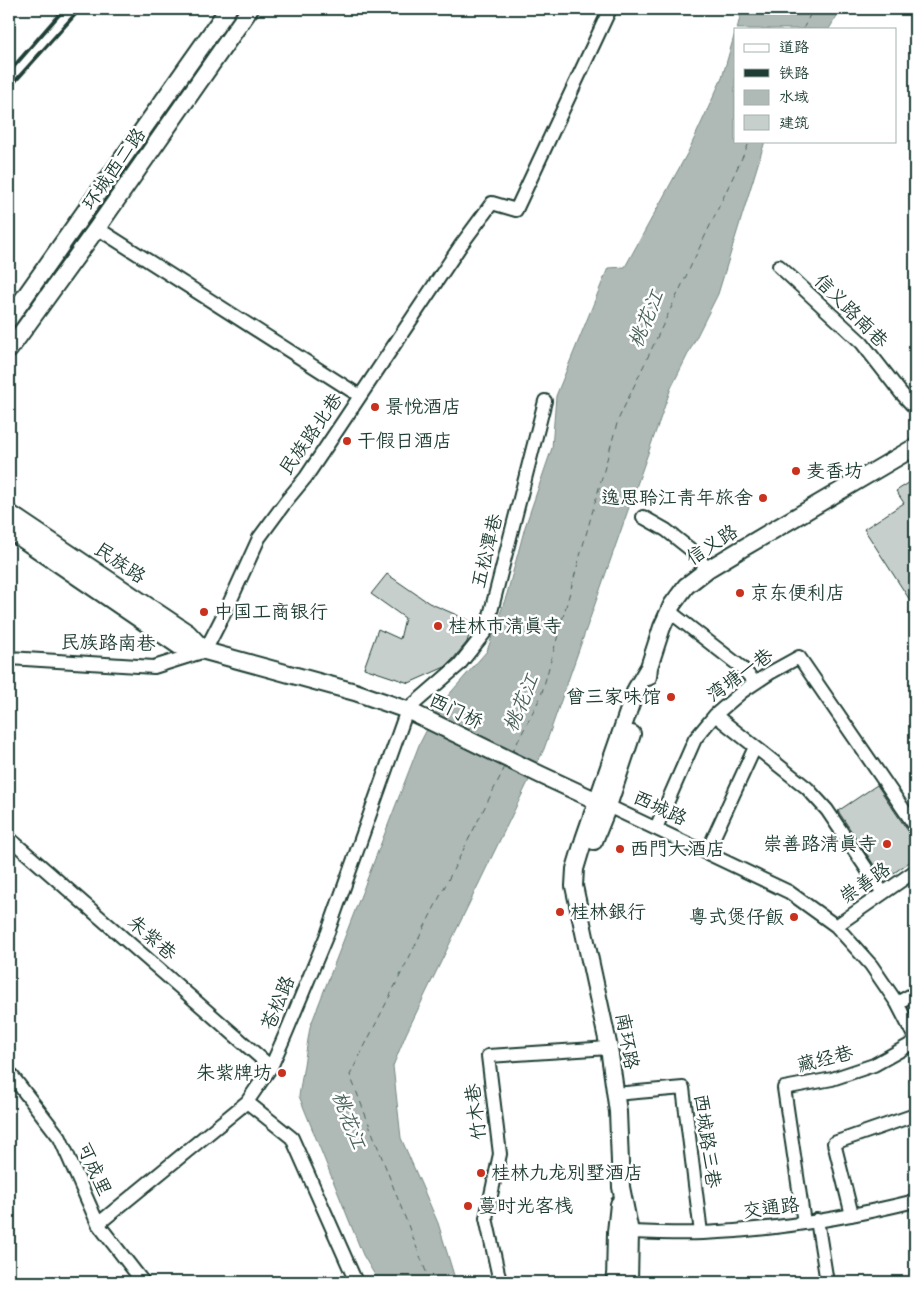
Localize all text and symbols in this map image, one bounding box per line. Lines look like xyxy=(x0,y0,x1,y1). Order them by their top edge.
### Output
legend xyxy=(734,28,896,142)
text: 道路 xyxy=(779,38,809,56)
text: 铁路 xyxy=(779,64,809,82)
text: 水域 xyxy=(779,88,809,106)
text: 建筑 xyxy=(779,114,809,132)
street label: 环城西二路 xyxy=(78,124,150,214)
street label: 信义路南巷 xyxy=(810,270,892,352)
water label: 桃花江 xyxy=(624,286,669,351)
street label: 民族路北巷 xyxy=(275,389,347,479)
place label: 景悅酒店 xyxy=(385,396,461,418)
marker: 景悅酒店 xyxy=(369,401,381,413)
place label: 干假日酒店 xyxy=(357,430,452,452)
marker: 干假日酒店 xyxy=(341,435,353,447)
place label: 麦香坊 xyxy=(806,460,863,482)
marker: 麦香坊 xyxy=(790,465,802,477)
place label: 逸思聆江青年旅舍 xyxy=(601,487,753,509)
marker: 逸思聆江青年旅舍 xyxy=(757,492,769,504)
street label: 五松潭巷 xyxy=(467,511,507,591)
street label: 信义路 xyxy=(682,520,742,570)
street label: 民族路 xyxy=(90,538,150,588)
place label: 京东便利店 xyxy=(750,582,845,604)
marker: 京东便利店 xyxy=(734,587,746,599)
place label: 中国工商银行 xyxy=(214,601,328,623)
marker: 中国工商银行 xyxy=(198,606,210,618)
place label: 桂林市清真寺 xyxy=(448,615,562,637)
marker: 桂林市清真寺 xyxy=(432,620,444,632)
street label: 民族路南巷 xyxy=(60,631,156,655)
street label: 湾塘一巷 xyxy=(703,644,777,706)
water label: 桃花江 xyxy=(499,670,544,735)
place label: 曾三家味馆 xyxy=(566,686,661,708)
street label: 西门桥 xyxy=(426,689,486,733)
marker: 曾三家味馆 xyxy=(665,691,677,703)
street label: 西城路 xyxy=(630,786,690,830)
place label: 崇善路清真寺 xyxy=(763,833,877,855)
place label: 西門大酒店 xyxy=(630,838,725,860)
marker: 崇善路清真寺 xyxy=(881,838,893,850)
marker: 西門大酒店 xyxy=(614,843,626,855)
street label: 崇善路 xyxy=(835,858,895,908)
place label: 桂林銀行 xyxy=(570,901,646,923)
marker: 桂林銀行 xyxy=(554,906,566,918)
place label: 粵式煲仔飯 xyxy=(689,906,784,928)
street label: 朱紫巷 xyxy=(123,911,181,965)
marker: 粵式煲仔飯 xyxy=(788,911,800,923)
street label: 苍松路 xyxy=(257,972,299,1034)
street label: 南环路 xyxy=(611,1011,643,1071)
street label: 藏经巷 xyxy=(795,1041,855,1077)
place label: 朱紫牌坊 xyxy=(196,1062,272,1084)
marker: 朱紫牌坊 xyxy=(276,1067,288,1079)
street label: 竹木巷 xyxy=(462,1082,490,1142)
water label: 桃花江 xyxy=(328,1088,371,1153)
street label: 西城路三巷 xyxy=(689,1092,725,1190)
street label: 可成里 xyxy=(72,1138,116,1200)
place label: 桂林九龙别墅酒店 xyxy=(491,1162,643,1184)
marker: 桂林九龙别墅酒店 xyxy=(475,1167,487,1179)
street label: 交通路 xyxy=(741,1194,801,1222)
place label: 蔓时光客栈 xyxy=(478,1195,573,1217)
marker: 蔓时光客栈 xyxy=(462,1200,474,1212)

